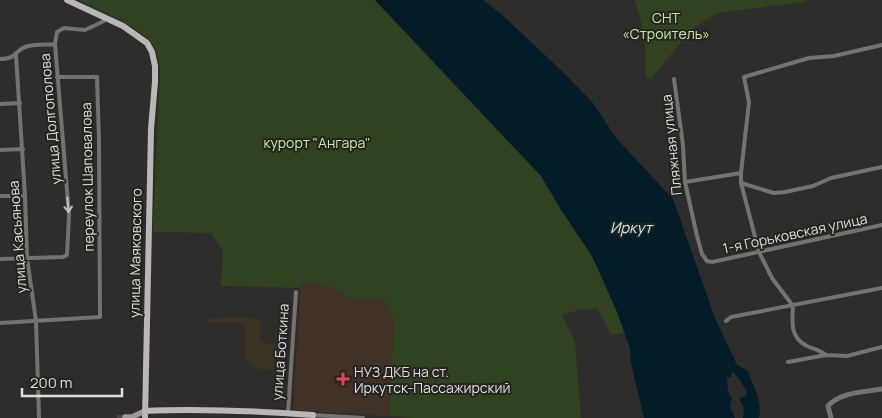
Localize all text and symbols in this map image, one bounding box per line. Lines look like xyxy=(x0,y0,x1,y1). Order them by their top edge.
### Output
park label: СНТ «Строитель» xyxy=(622,8,710,43)
street label: улица Долгополова xyxy=(35,53,65,185)
street label: Пляжная улица xyxy=(656,94,686,196)
street label: переулок Шаповалова xyxy=(76,102,98,252)
park label: курорт "Ангара" xyxy=(264,133,371,152)
street label: улица Касьянова xyxy=(4,180,30,294)
street label: улица Маяковского xyxy=(124,188,146,318)
one-way arrow xyxy=(63,197,73,213)
street label: 1-я Горьковская улица xyxy=(721,208,869,258)
water label: Иркут xyxy=(610,217,654,238)
street label: улица Боткина xyxy=(267,303,293,401)
place label: НУЗ ДКБ на ст. Иркутск-Пассажирский xyxy=(354,362,510,397)
scale bar xyxy=(22,366,122,398)
text: 200 m xyxy=(30,372,73,393)
marker: НУЗ ДКБ на ст. Иркутск-Пассажирский xyxy=(336,372,350,386)

